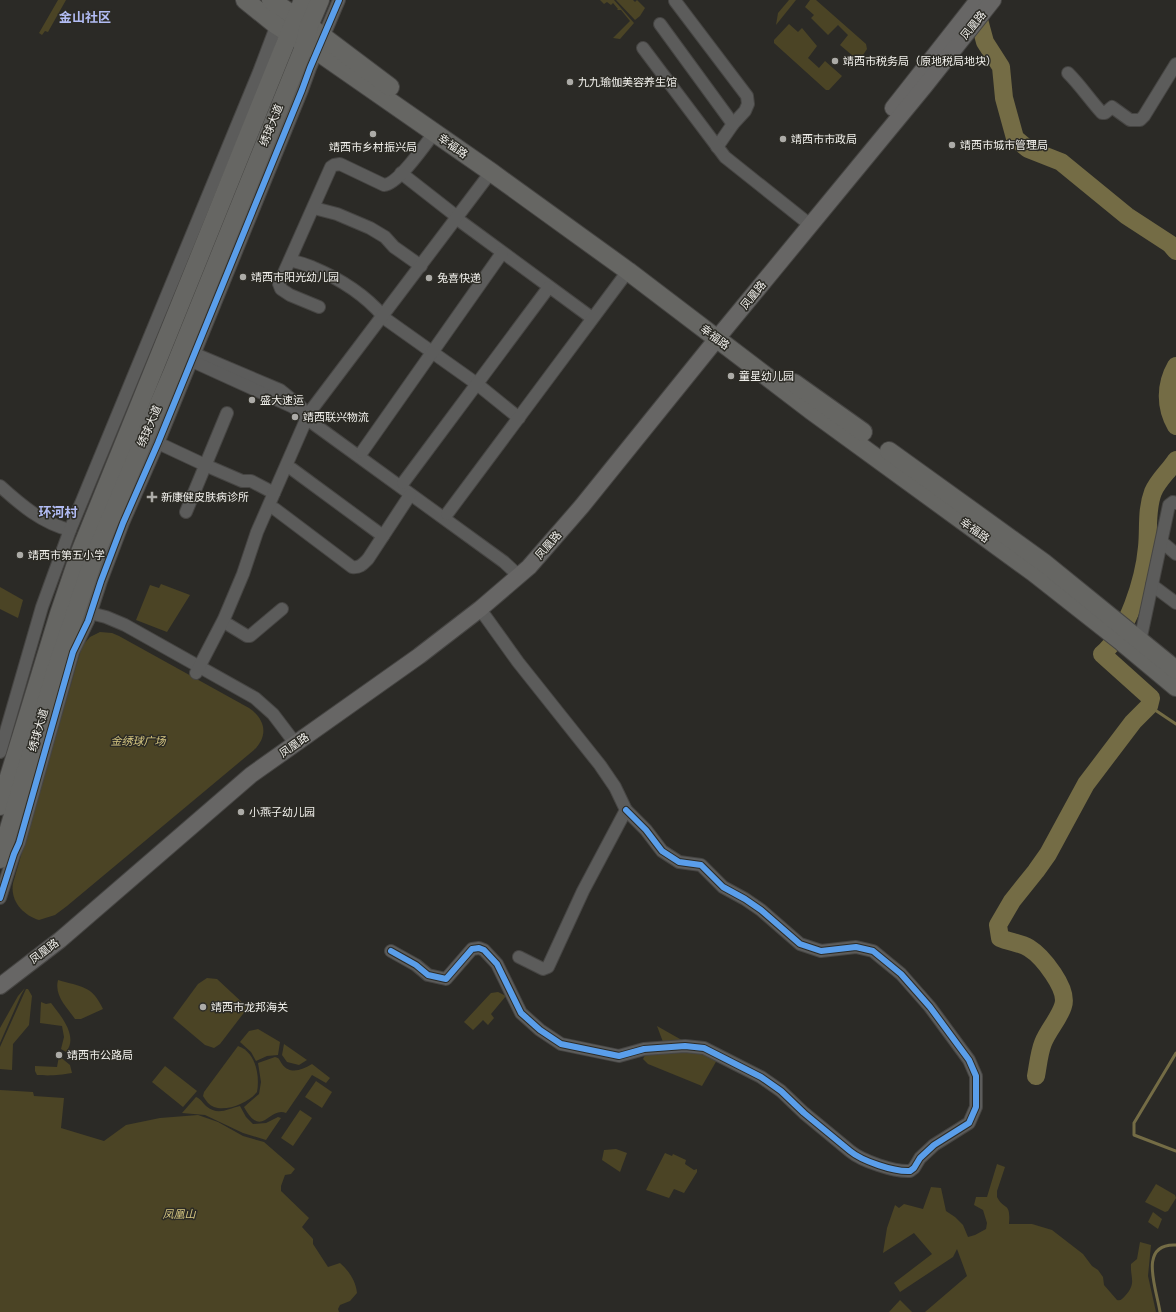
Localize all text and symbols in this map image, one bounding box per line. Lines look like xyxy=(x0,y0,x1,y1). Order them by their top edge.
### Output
street label: 凤凰路 xyxy=(956,7,989,42)
district label: 金山社区 xyxy=(59,8,111,26)
place label: 靖西市税务局（原地税局地块） xyxy=(843,53,997,68)
marker: 靖西市税务局（原地税局地块） xyxy=(830,56,840,66)
place label: 九九瑜伽美容养生馆 xyxy=(578,74,677,89)
marker: 九九瑜伽美容养生馆 xyxy=(565,77,575,87)
street label: 绣球大道 xyxy=(255,102,286,148)
marker: 靖西市乡村振兴局 xyxy=(368,129,378,139)
street label: 幸福路 xyxy=(435,130,471,161)
place label: 靖西市市政局 xyxy=(791,131,857,146)
marker: 靖西市市政局 xyxy=(778,134,788,144)
place label: 靖西市城市管理局 xyxy=(960,137,1048,152)
place label: 靖西市乡村振兴局 xyxy=(329,139,417,154)
marker: 靖西市城市管理局 xyxy=(947,140,957,150)
place label: 靖西市阳光幼儿园 xyxy=(251,269,339,284)
place label: 兔喜快递 xyxy=(437,270,481,285)
marker: 靖西市阳光幼儿园 xyxy=(238,272,248,282)
marker: 兔喜快递 xyxy=(424,273,434,283)
street label: 凤凰路 xyxy=(736,277,769,312)
street label: 幸福路 xyxy=(698,321,733,353)
place label: 童星幼儿园 xyxy=(739,368,794,383)
marker: 童星幼儿园 xyxy=(726,371,736,381)
place label: 盛大速运 xyxy=(260,392,304,407)
marker: 盛大速运 xyxy=(247,395,257,405)
street label: 绣球大道 xyxy=(133,403,164,449)
place label: 靖西联兴物流 xyxy=(303,409,369,424)
marker: 靖西联兴物流 xyxy=(290,412,300,422)
place label: 新康健皮肤病诊所 xyxy=(161,489,249,504)
marker: 新康健皮肤病诊所 xyxy=(146,491,158,503)
district label: 环河村 xyxy=(38,503,78,521)
street label: 幸福路 xyxy=(958,514,993,545)
street label: 凤凰路 xyxy=(531,527,564,562)
place label: 靖西市第五小学 xyxy=(28,547,105,562)
marker: 靖西市第五小学 xyxy=(15,550,25,560)
street label: 绣球大道 xyxy=(24,707,51,753)
street label: 凤凰路 xyxy=(276,729,312,760)
park label: 金绣球广场 xyxy=(111,733,166,748)
place label: 小燕子幼儿园 xyxy=(249,804,315,819)
marker: 小燕子幼儿园 xyxy=(236,807,246,817)
street label: 凤凰路 xyxy=(26,935,61,967)
place label: 靖西市龙邦海关 xyxy=(211,999,288,1014)
marker: 靖西市龙邦海关 xyxy=(198,1002,208,1012)
place label: 靖西市公路局 xyxy=(67,1047,133,1062)
marker: 靖西市公路局 xyxy=(54,1050,64,1060)
park label: 凤凰山 xyxy=(163,1206,196,1221)

